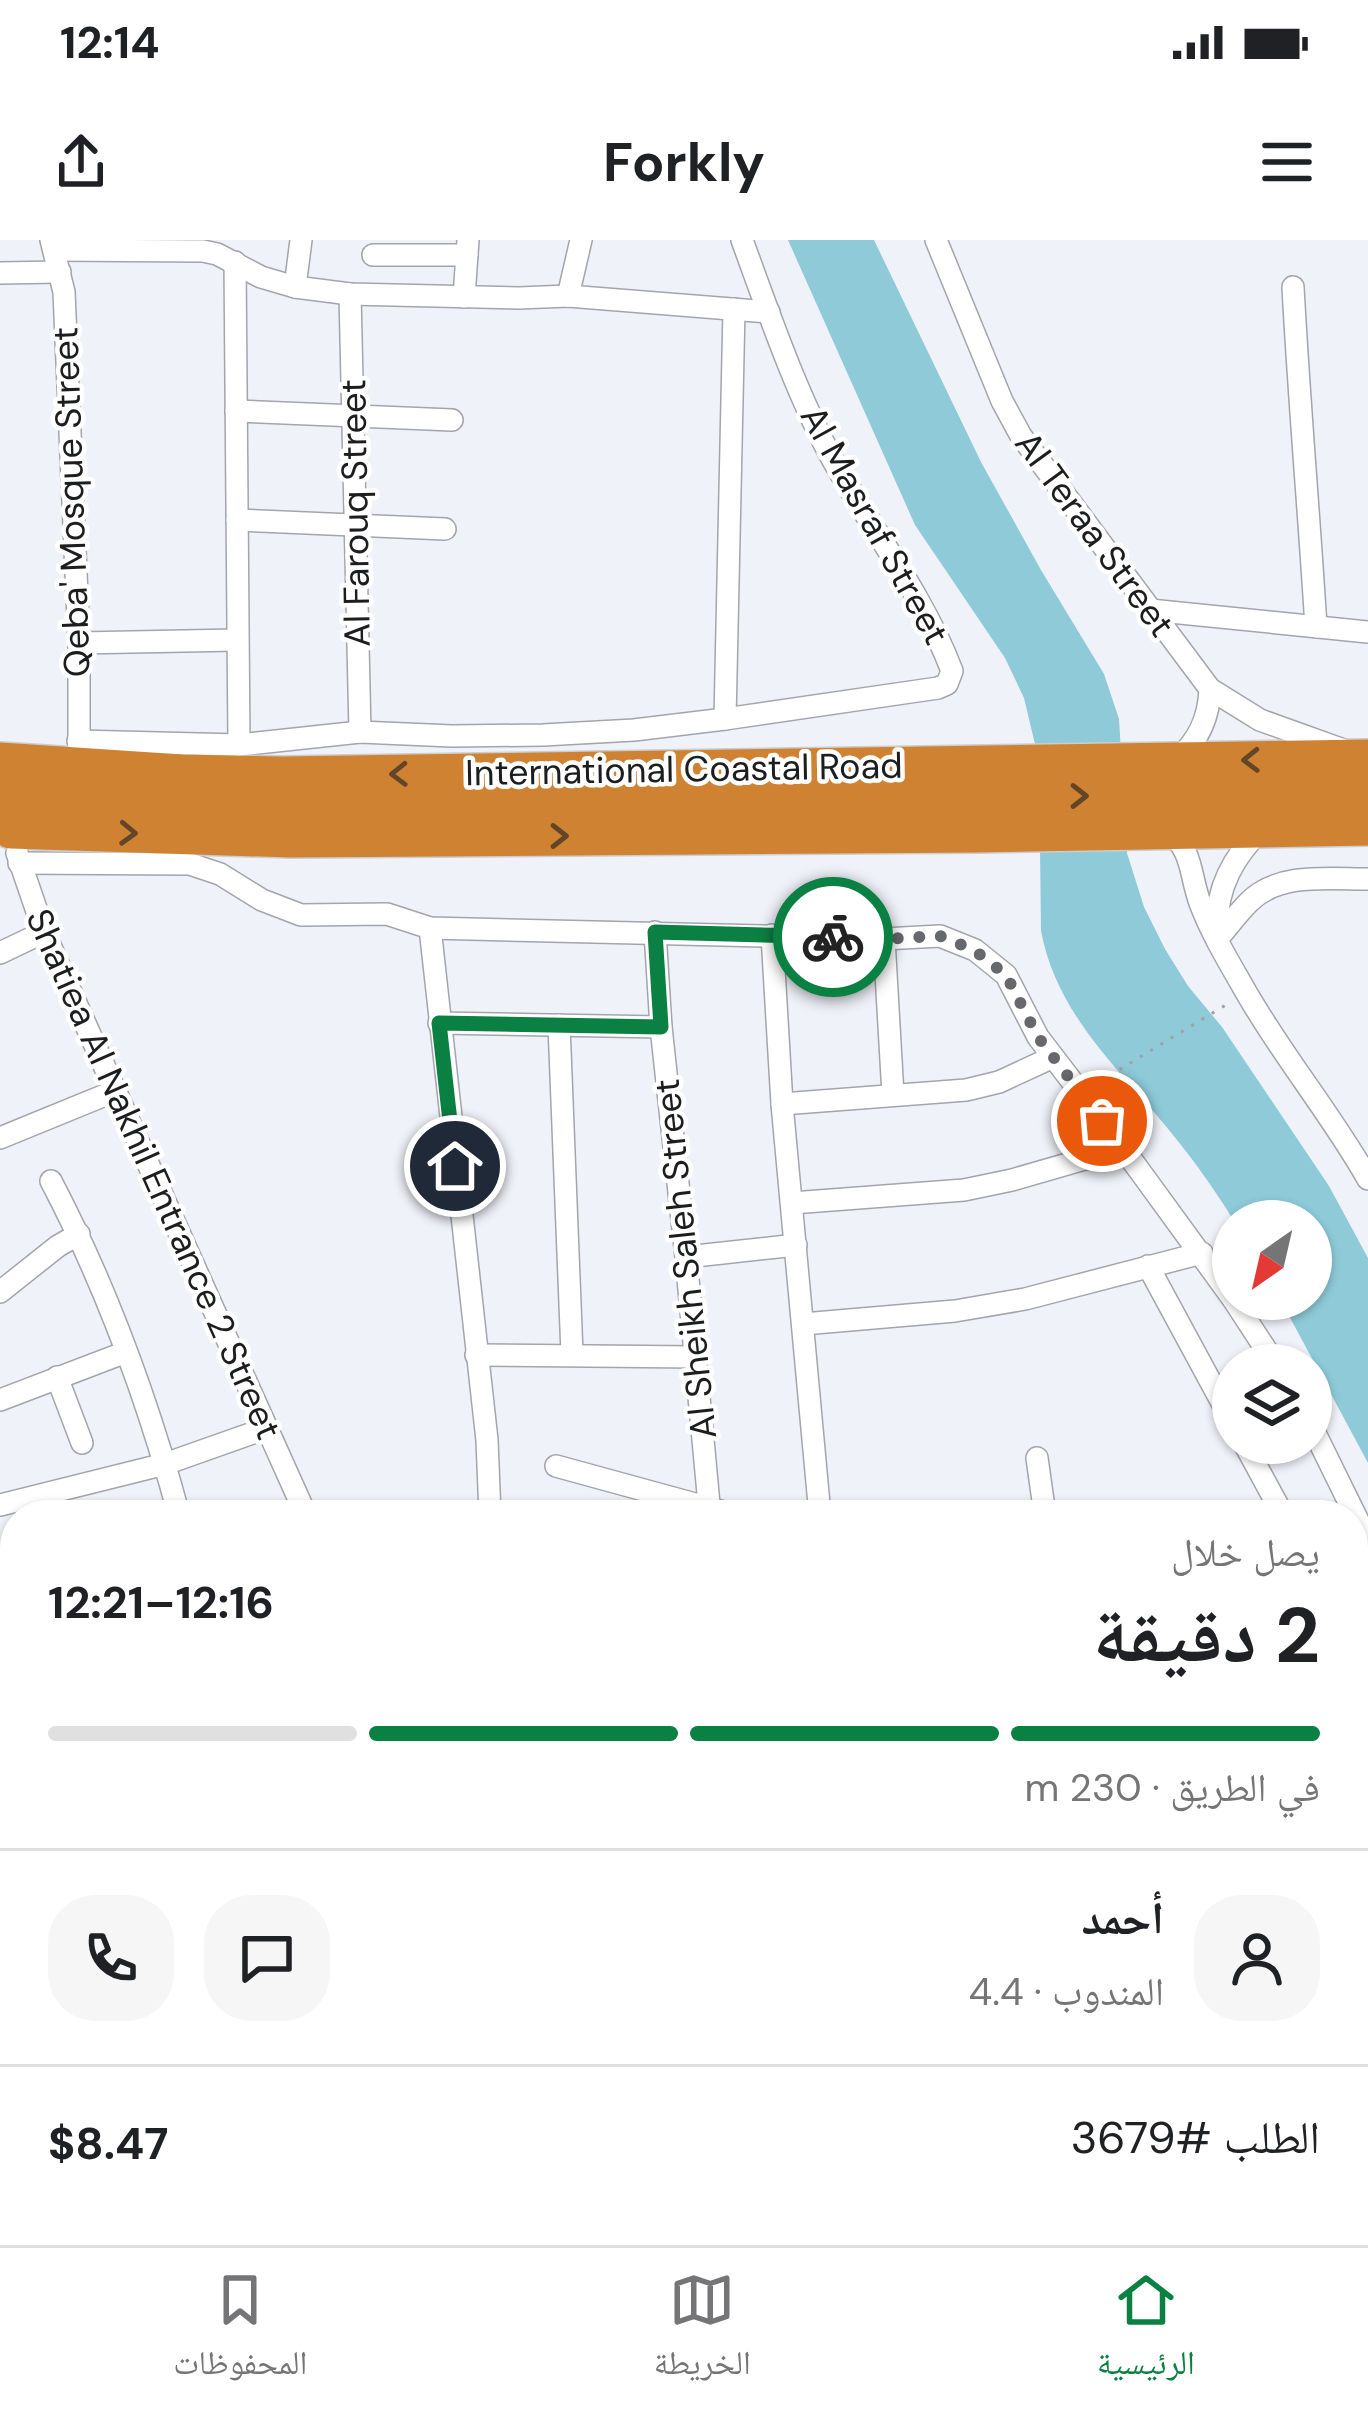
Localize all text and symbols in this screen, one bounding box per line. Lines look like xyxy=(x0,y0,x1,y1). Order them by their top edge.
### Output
text: 12:14 xyxy=(60,13,159,72)
text: Forkly xyxy=(603,127,765,198)
icon: share xyxy=(48,129,114,195)
icon: menu xyxy=(1254,129,1320,195)
street label: Qeba' Mosque Street xyxy=(41,326,101,678)
street label: Al Farouq Street xyxy=(329,379,381,647)
street label: Al Masraf Street xyxy=(790,397,960,653)
street label: Al Teraa Street xyxy=(1005,422,1185,646)
street label: International Coastal Road xyxy=(465,742,903,796)
one-way arrow xyxy=(1241,747,1260,773)
one-way arrow xyxy=(389,761,408,787)
one-way arrow xyxy=(1071,783,1089,809)
one-way arrow xyxy=(119,820,138,846)
one-way arrow xyxy=(550,824,569,850)
courier xyxy=(773,877,893,997)
street label: Shatiea Al Nakhil Entrance 2 Street xyxy=(15,901,293,1447)
icon: bike xyxy=(800,904,866,970)
pin xyxy=(1051,1070,1153,1172)
street label: Al Sheikh Saleh Street xyxy=(643,1077,727,1441)
icon: bag xyxy=(1069,1088,1135,1154)
pin xyxy=(404,1115,506,1217)
icon: home xyxy=(422,1133,488,1199)
north arrow xyxy=(1212,1200,1332,1320)
map controls xyxy=(1212,1200,1332,1464)
button: layers xyxy=(1212,1344,1332,1464)
text: يصل خلال xyxy=(1171,1527,1320,1578)
text: 12:16–12:21 xyxy=(48,1573,274,1632)
text: 2 دقيقة xyxy=(1093,1585,1320,1686)
text: في الطريق · 230 m xyxy=(1024,1762,1320,1813)
text: أحمد xyxy=(1082,1889,1164,1948)
button: phone xyxy=(48,1895,174,2021)
button: chat xyxy=(204,1895,330,2021)
button: person xyxy=(1194,1895,1320,2021)
text: المندوب · 4.4 xyxy=(969,1966,1164,2017)
text: الطلب #3679 xyxy=(1071,2108,1320,2167)
text: $8.47 xyxy=(48,2114,168,2173)
tab: المحفوظات xyxy=(173,2267,307,2395)
tab: الخريطة xyxy=(654,2267,751,2395)
tab: الرئيسية xyxy=(1097,2267,1195,2395)

